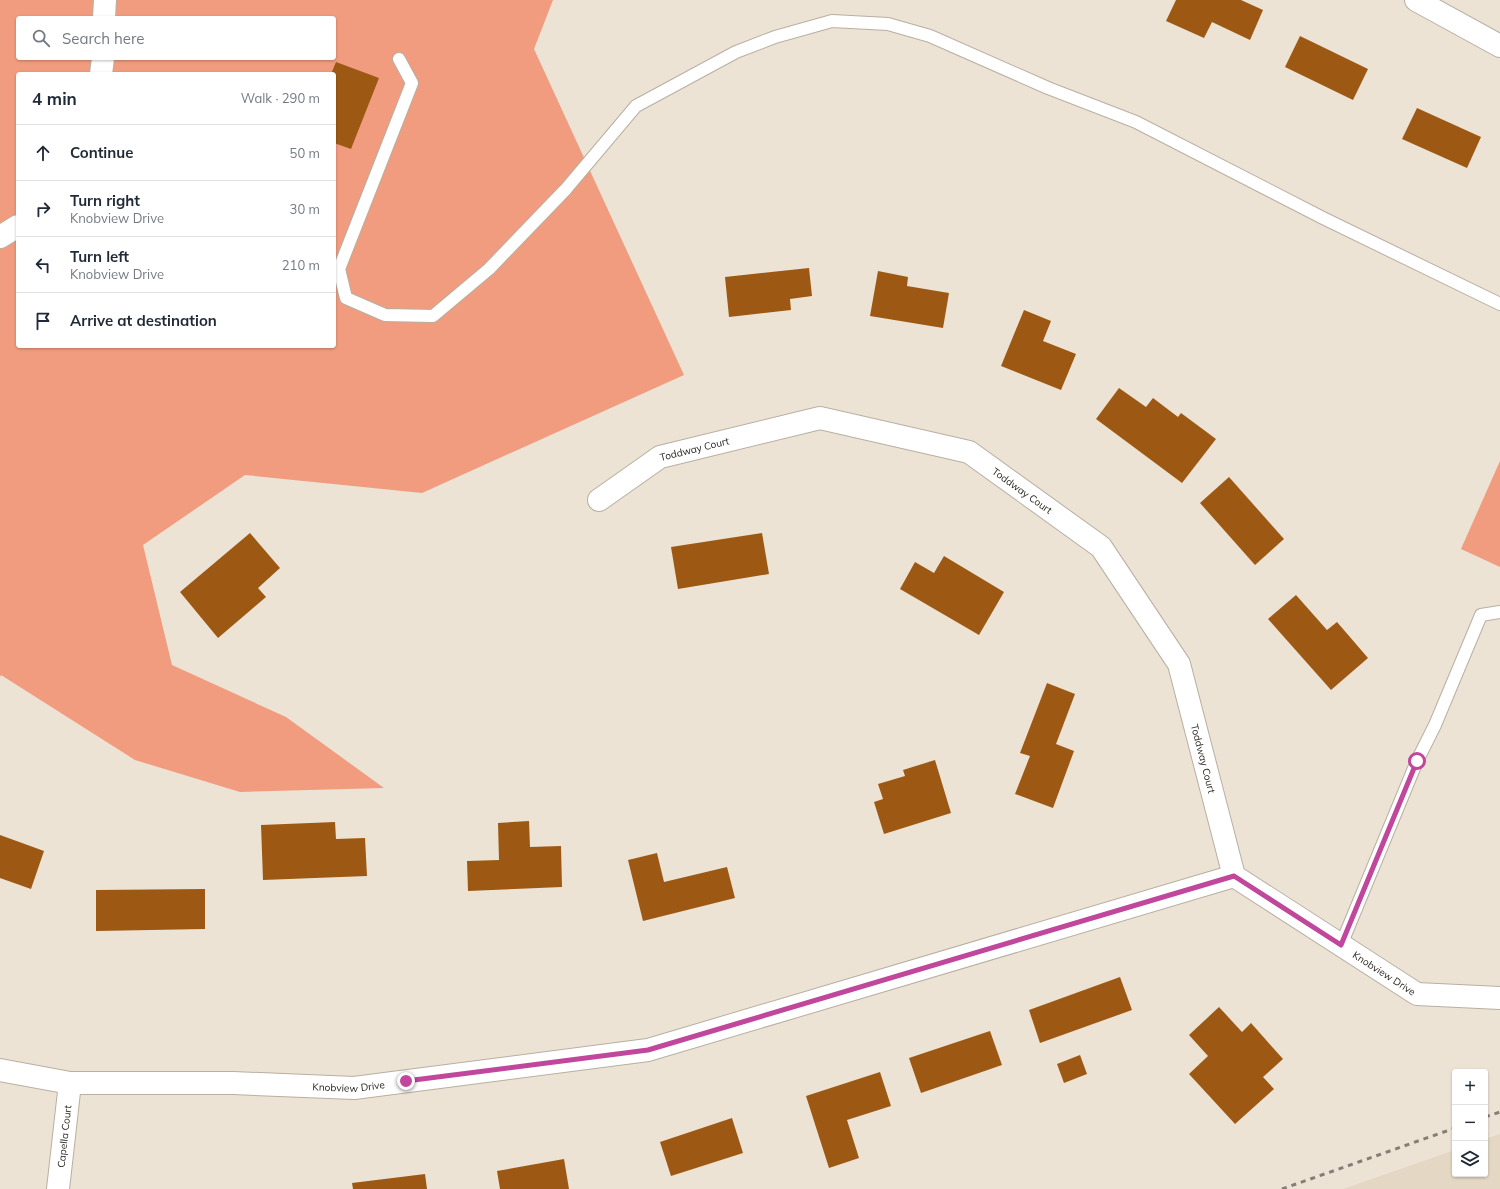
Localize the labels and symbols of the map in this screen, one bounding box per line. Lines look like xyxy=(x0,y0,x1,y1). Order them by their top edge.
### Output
street label: Toddway Court xyxy=(659,434,731,464)
street label: Toddway Court xyxy=(990,465,1055,517)
street label: Toddway Court xyxy=(1188,723,1218,795)
route start xyxy=(1408,752,1426,770)
street label: Knobview Drive xyxy=(1350,948,1418,999)
route end xyxy=(397,1072,415,1090)
street label: Knobview Drive xyxy=(312,1078,386,1095)
street label: Capella Court xyxy=(54,1104,75,1168)

